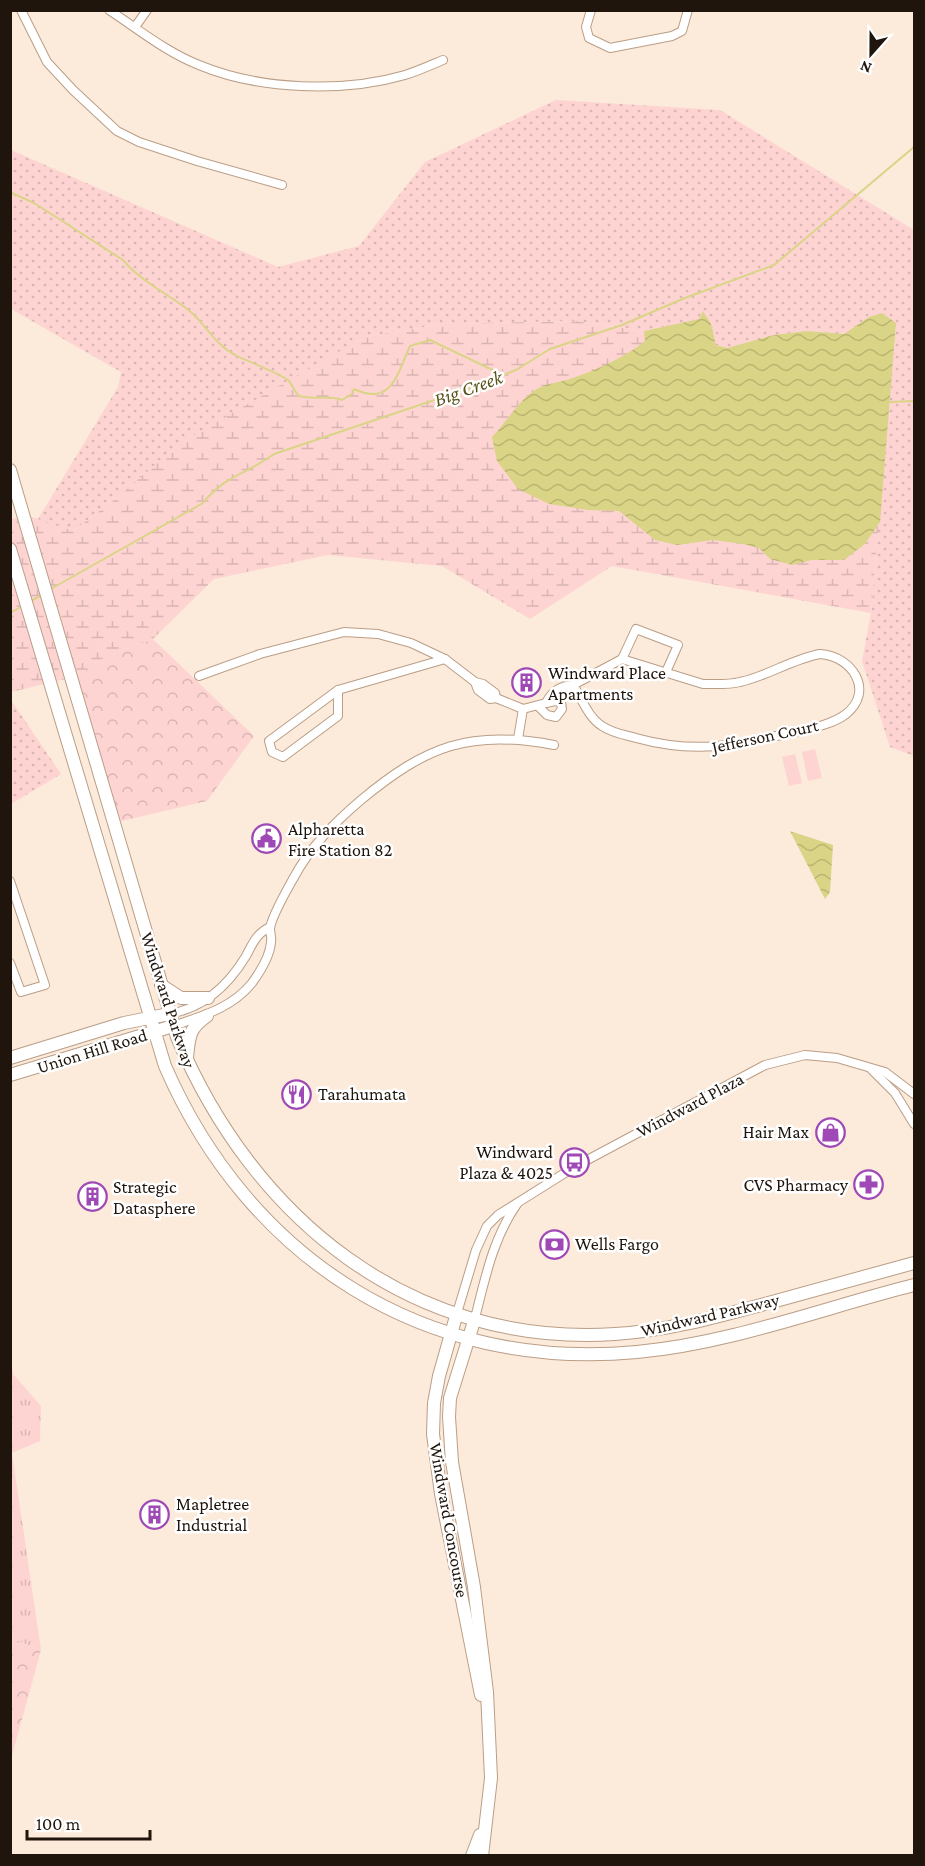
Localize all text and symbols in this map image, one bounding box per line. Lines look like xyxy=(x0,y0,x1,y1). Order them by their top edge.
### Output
north arrow xyxy=(841,24,901,84)
text: N xyxy=(858,58,874,77)
water label: Big Creek xyxy=(431,365,507,411)
place label: Windward Place Apartments xyxy=(548,663,666,704)
building icon: Windward Place Apartments xyxy=(511,667,543,699)
street label: Jefferson Court xyxy=(708,715,821,757)
place label: Alpharetta Fire Station 82 xyxy=(288,819,392,860)
public building icon: Alpharetta Fire Station 82 xyxy=(251,823,283,855)
street label: Windward Parkway xyxy=(137,930,200,1071)
street label: Union Hill Road xyxy=(35,1025,150,1077)
street label: Windward Plaza xyxy=(633,1068,747,1142)
restaurant icon: Tarahumata xyxy=(281,1078,313,1110)
place label: Tarahumata xyxy=(318,1084,406,1104)
shop icon: Hair Max xyxy=(814,1116,846,1148)
place label: Hair Max xyxy=(743,1122,810,1142)
place label: Windward Plaza & 4025 xyxy=(459,1142,554,1183)
bus stop icon: Windward Plaza & 4025 xyxy=(558,1146,590,1178)
pharmacy icon: CVS Pharmacy xyxy=(853,1169,885,1201)
place label: CVS Pharmacy xyxy=(743,1175,849,1195)
place label: Strategic Datasphere xyxy=(113,1177,196,1218)
building icon: Strategic Datasphere xyxy=(76,1181,108,1213)
bank icon: Wells Fargo xyxy=(538,1228,570,1260)
place label: Wells Fargo xyxy=(575,1234,659,1254)
street label: Windward Parkway xyxy=(639,1289,782,1341)
street label: Windward Concourse xyxy=(426,1441,472,1599)
place label: Mapletree Industrial xyxy=(176,1494,249,1535)
building icon: Mapletree Industrial xyxy=(139,1498,171,1530)
scale bar xyxy=(27,1803,150,1841)
text: 100 m xyxy=(36,1814,81,1834)

